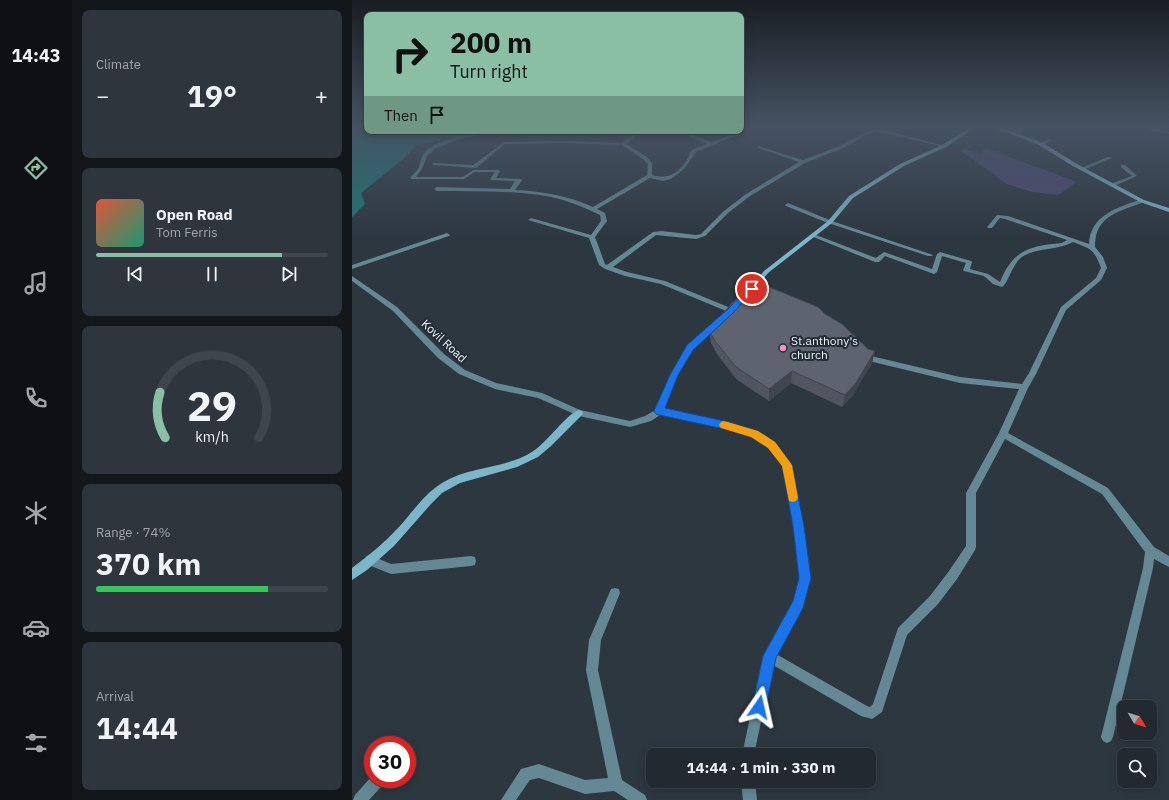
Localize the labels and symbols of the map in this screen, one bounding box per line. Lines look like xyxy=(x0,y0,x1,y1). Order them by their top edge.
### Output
pin xyxy=(735,272,769,306)
street label: Kovil Road xyxy=(419,316,470,365)
place label: St.anthony's church xyxy=(791,333,858,362)
marker: St.anthony's church xyxy=(778,343,788,353)
position arrow xyxy=(738,686,780,728)
north arrow xyxy=(1117,700,1157,740)
speed limit sign: 30 xyxy=(364,736,416,788)

